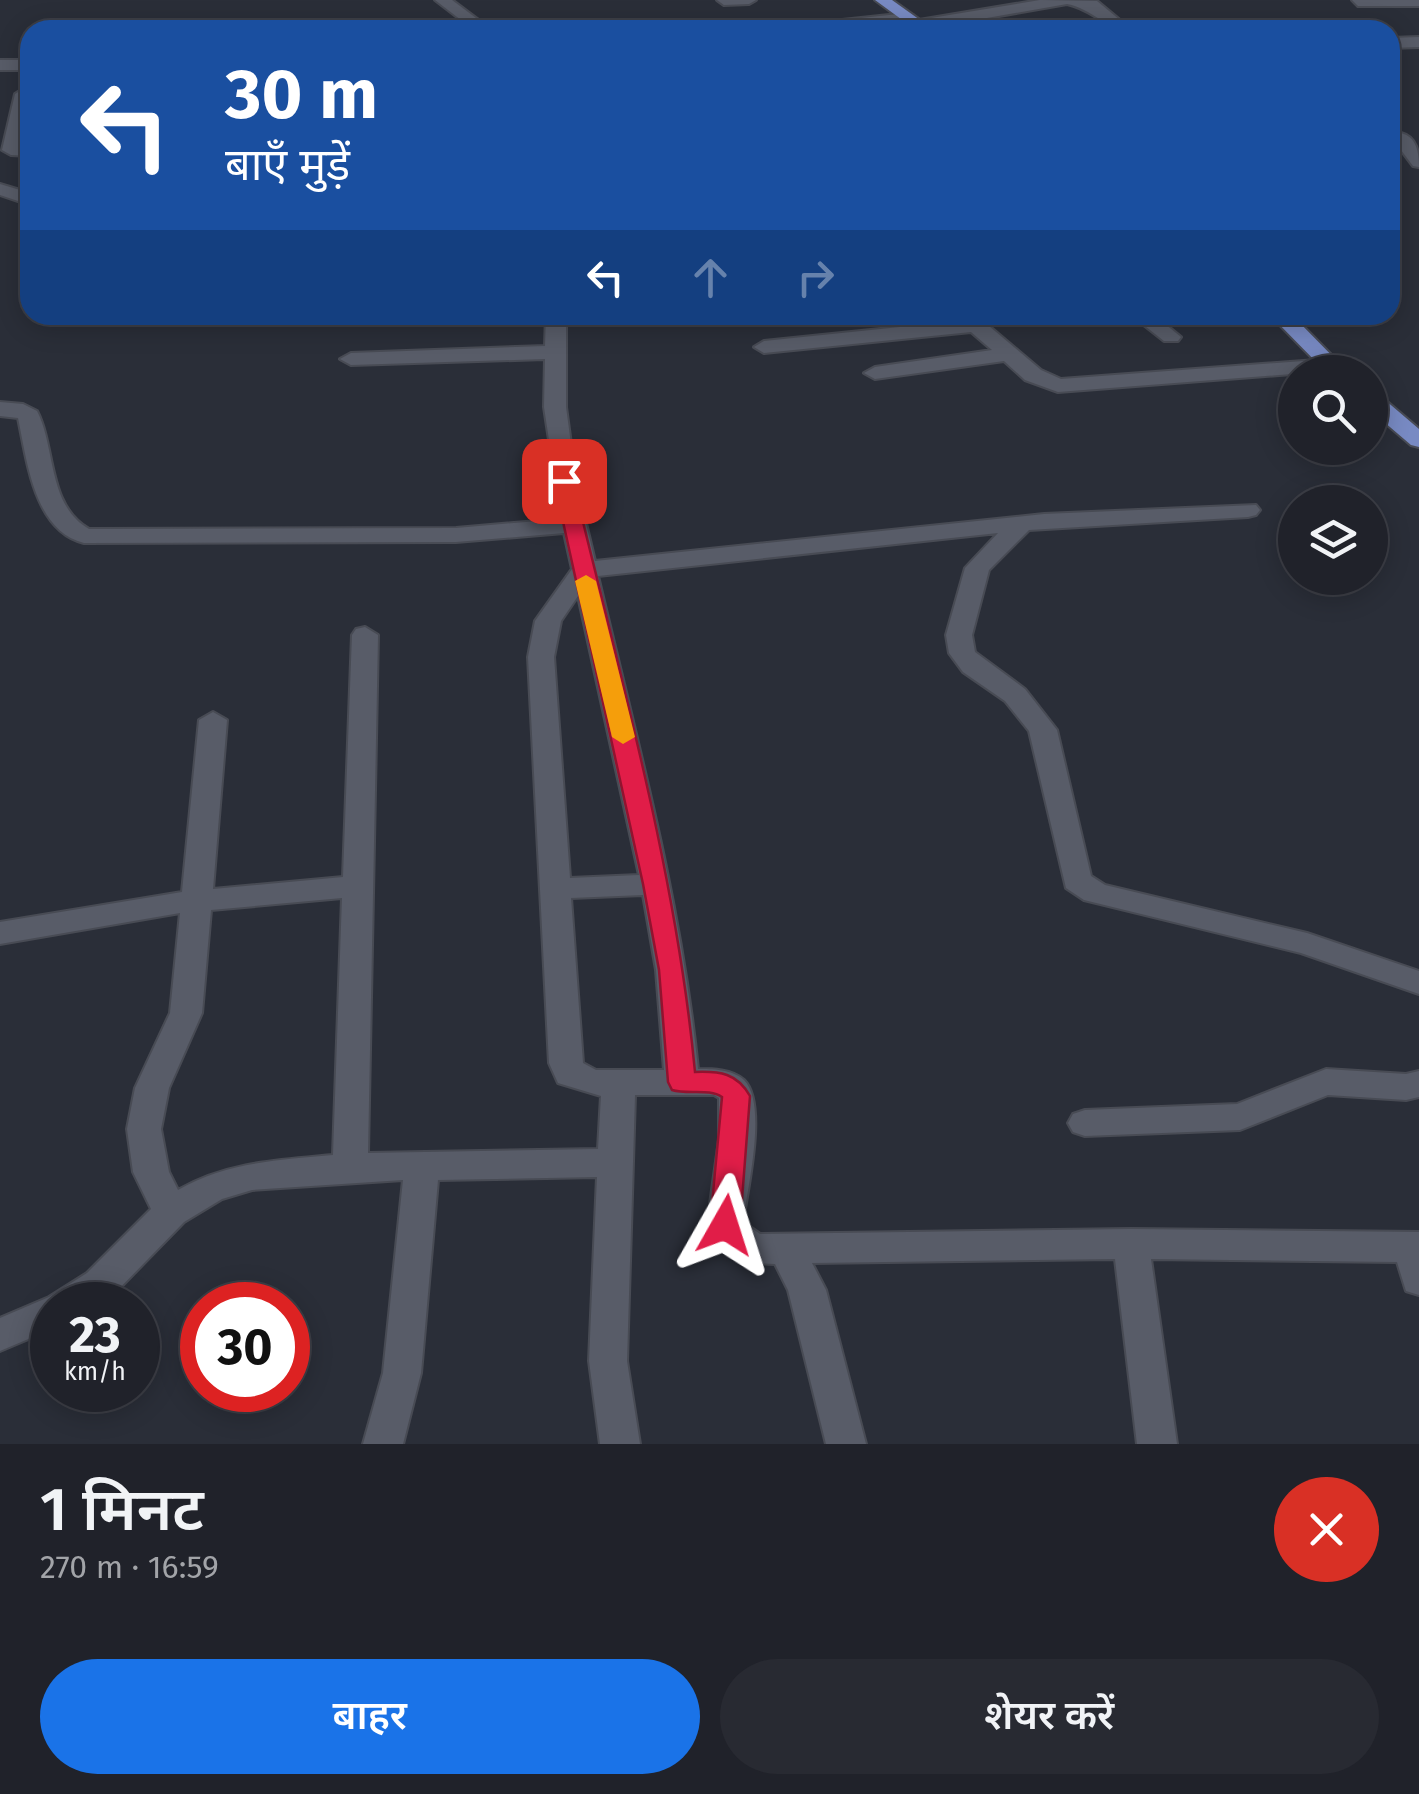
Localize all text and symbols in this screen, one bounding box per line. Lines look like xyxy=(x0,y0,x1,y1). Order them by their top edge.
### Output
text: 30 m xyxy=(225,53,378,137)
icon: left xyxy=(60,60,190,190)
text: बाएँ मुड़ें xyxy=(225,138,350,192)
icon: left xyxy=(578,250,633,305)
icon: ahead xyxy=(683,250,738,305)
icon: right xyxy=(788,250,843,305)
map controls xyxy=(1278,355,1388,595)
button: search xyxy=(1278,355,1388,465)
pin xyxy=(522,439,607,524)
icon: arrive xyxy=(537,454,592,509)
button: layers xyxy=(1278,485,1388,595)
position arrow xyxy=(673,1173,777,1277)
speed limit sign: 30 xyxy=(180,1282,310,1412)
text: 23 xyxy=(69,1305,121,1365)
text: km/h xyxy=(64,1357,126,1387)
text: 1 मिनट xyxy=(40,1474,204,1546)
button: close xyxy=(1274,1477,1379,1582)
text: 270 m · 16:59 xyxy=(40,1548,219,1586)
button: बाहर xyxy=(40,1659,700,1774)
button: शेयर करें xyxy=(720,1659,1379,1774)

